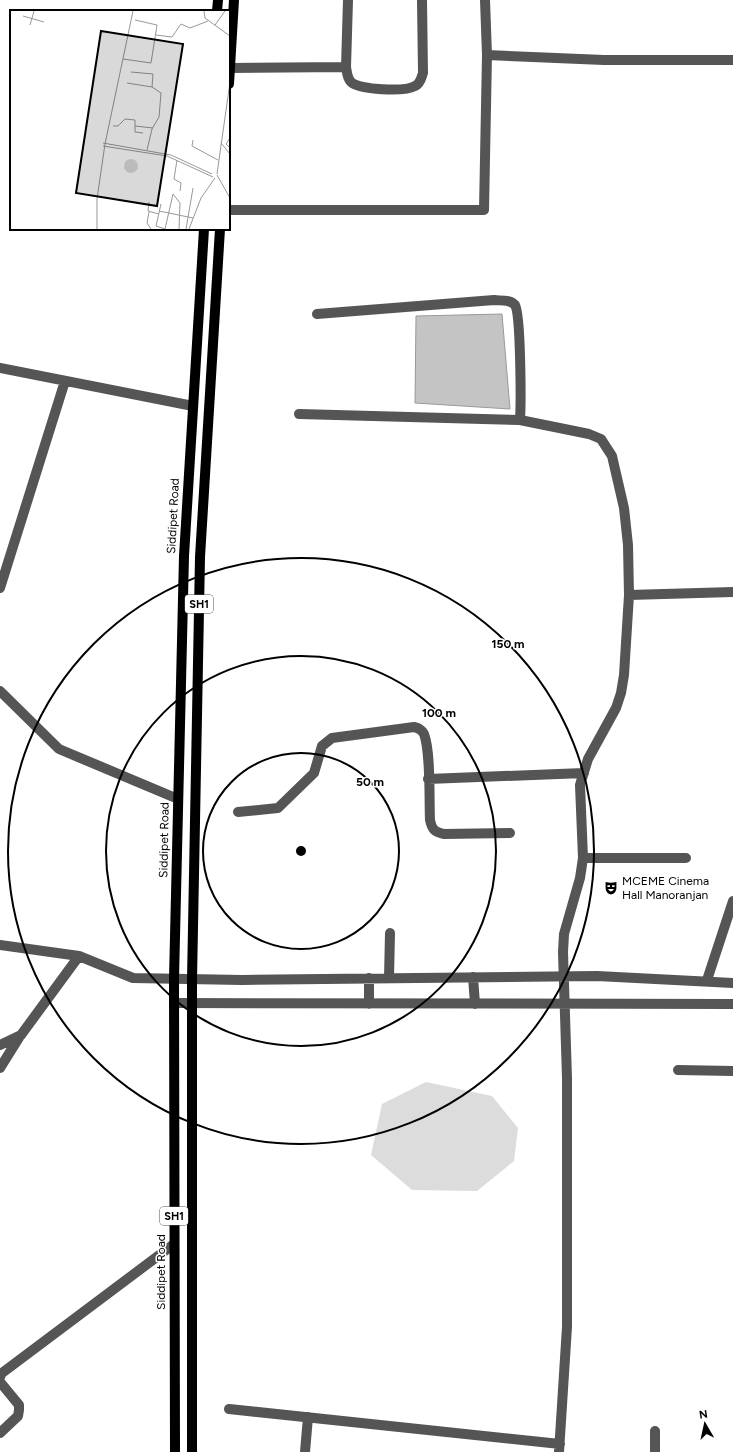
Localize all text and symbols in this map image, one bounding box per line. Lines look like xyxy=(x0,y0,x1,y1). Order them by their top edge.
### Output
inset map xyxy=(10,10,230,230)
street label: Siddipet Road xyxy=(164,478,182,554)
road number: SH1 xyxy=(185,595,213,613)
text: 150 m xyxy=(491,637,525,651)
text: 100 m xyxy=(422,706,456,720)
text: 50 m xyxy=(356,775,384,789)
street label: Siddipet Road xyxy=(156,802,172,878)
centre of rings xyxy=(294,844,308,858)
place label: MCEME Cinema Hall Manoranjan xyxy=(622,874,709,902)
theatre icon: MCEME Cinema Hall Manoranjan xyxy=(603,880,619,896)
road number: SH1 xyxy=(160,1207,188,1225)
street label: Siddipet Road xyxy=(154,1234,168,1310)
north arrow xyxy=(685,1404,725,1444)
text: N xyxy=(698,1408,709,1422)

